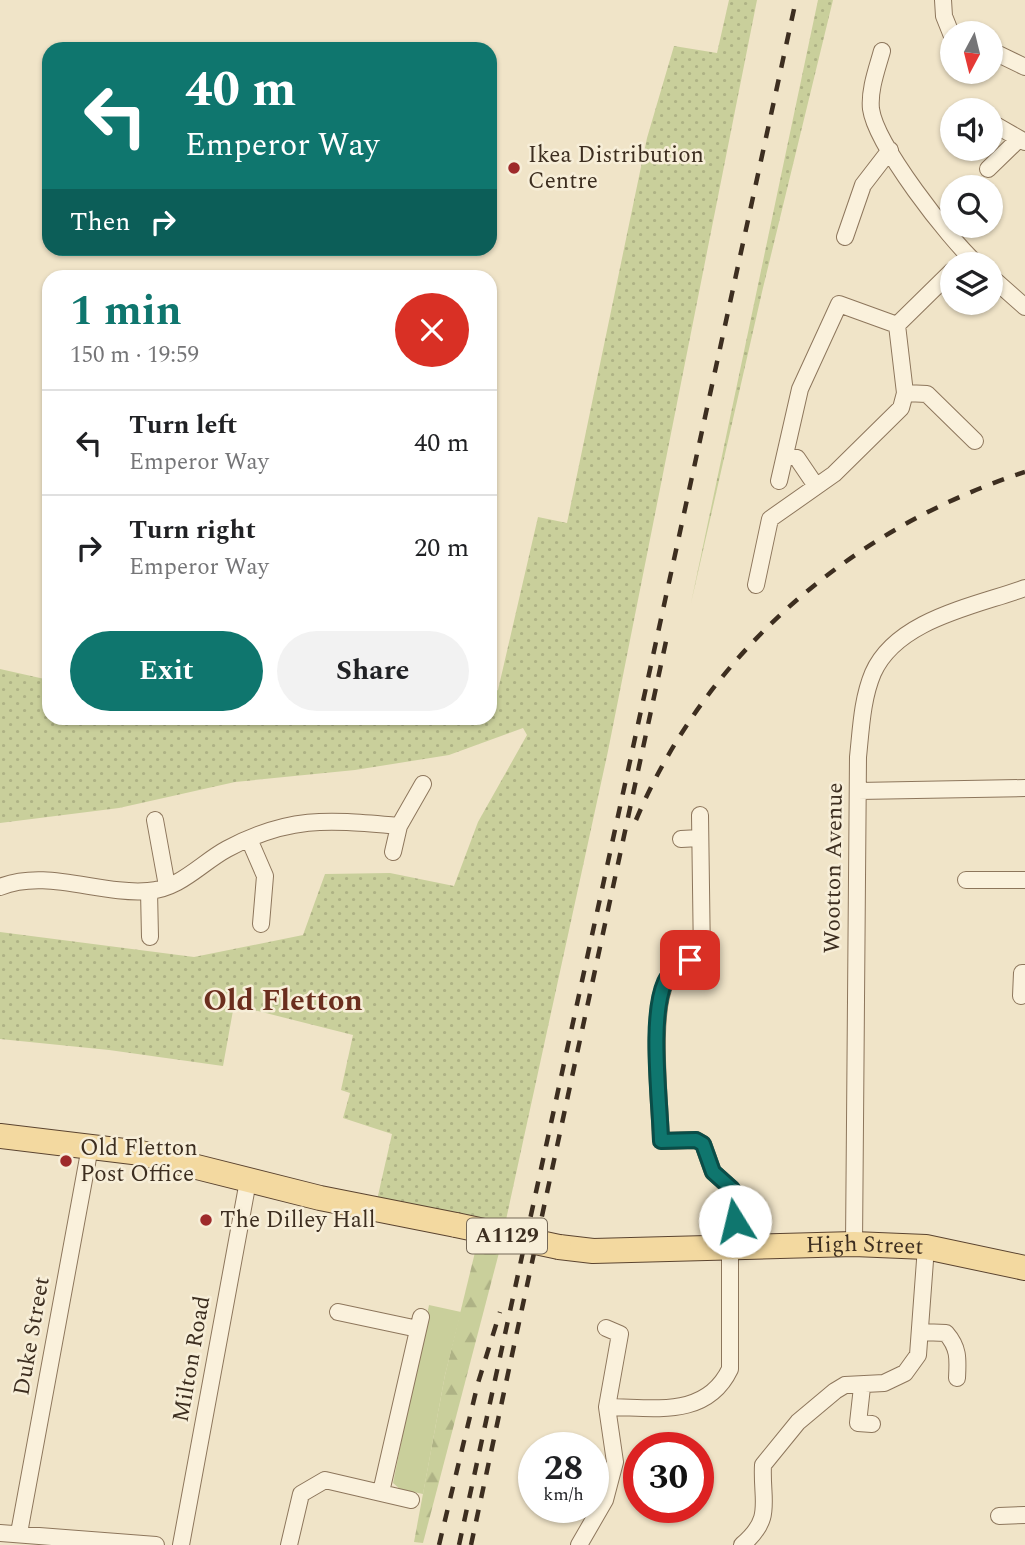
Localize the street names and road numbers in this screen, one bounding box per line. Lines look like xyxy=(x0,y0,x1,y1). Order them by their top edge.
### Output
street label: Wootton Avenue xyxy=(815,782,853,954)
road number: A1129 xyxy=(467,1218,547,1254)
street label: High Street xyxy=(805,1226,924,1264)
street label: Duke Street xyxy=(4,1274,60,1398)
street label: Milton Road xyxy=(164,1293,220,1425)

